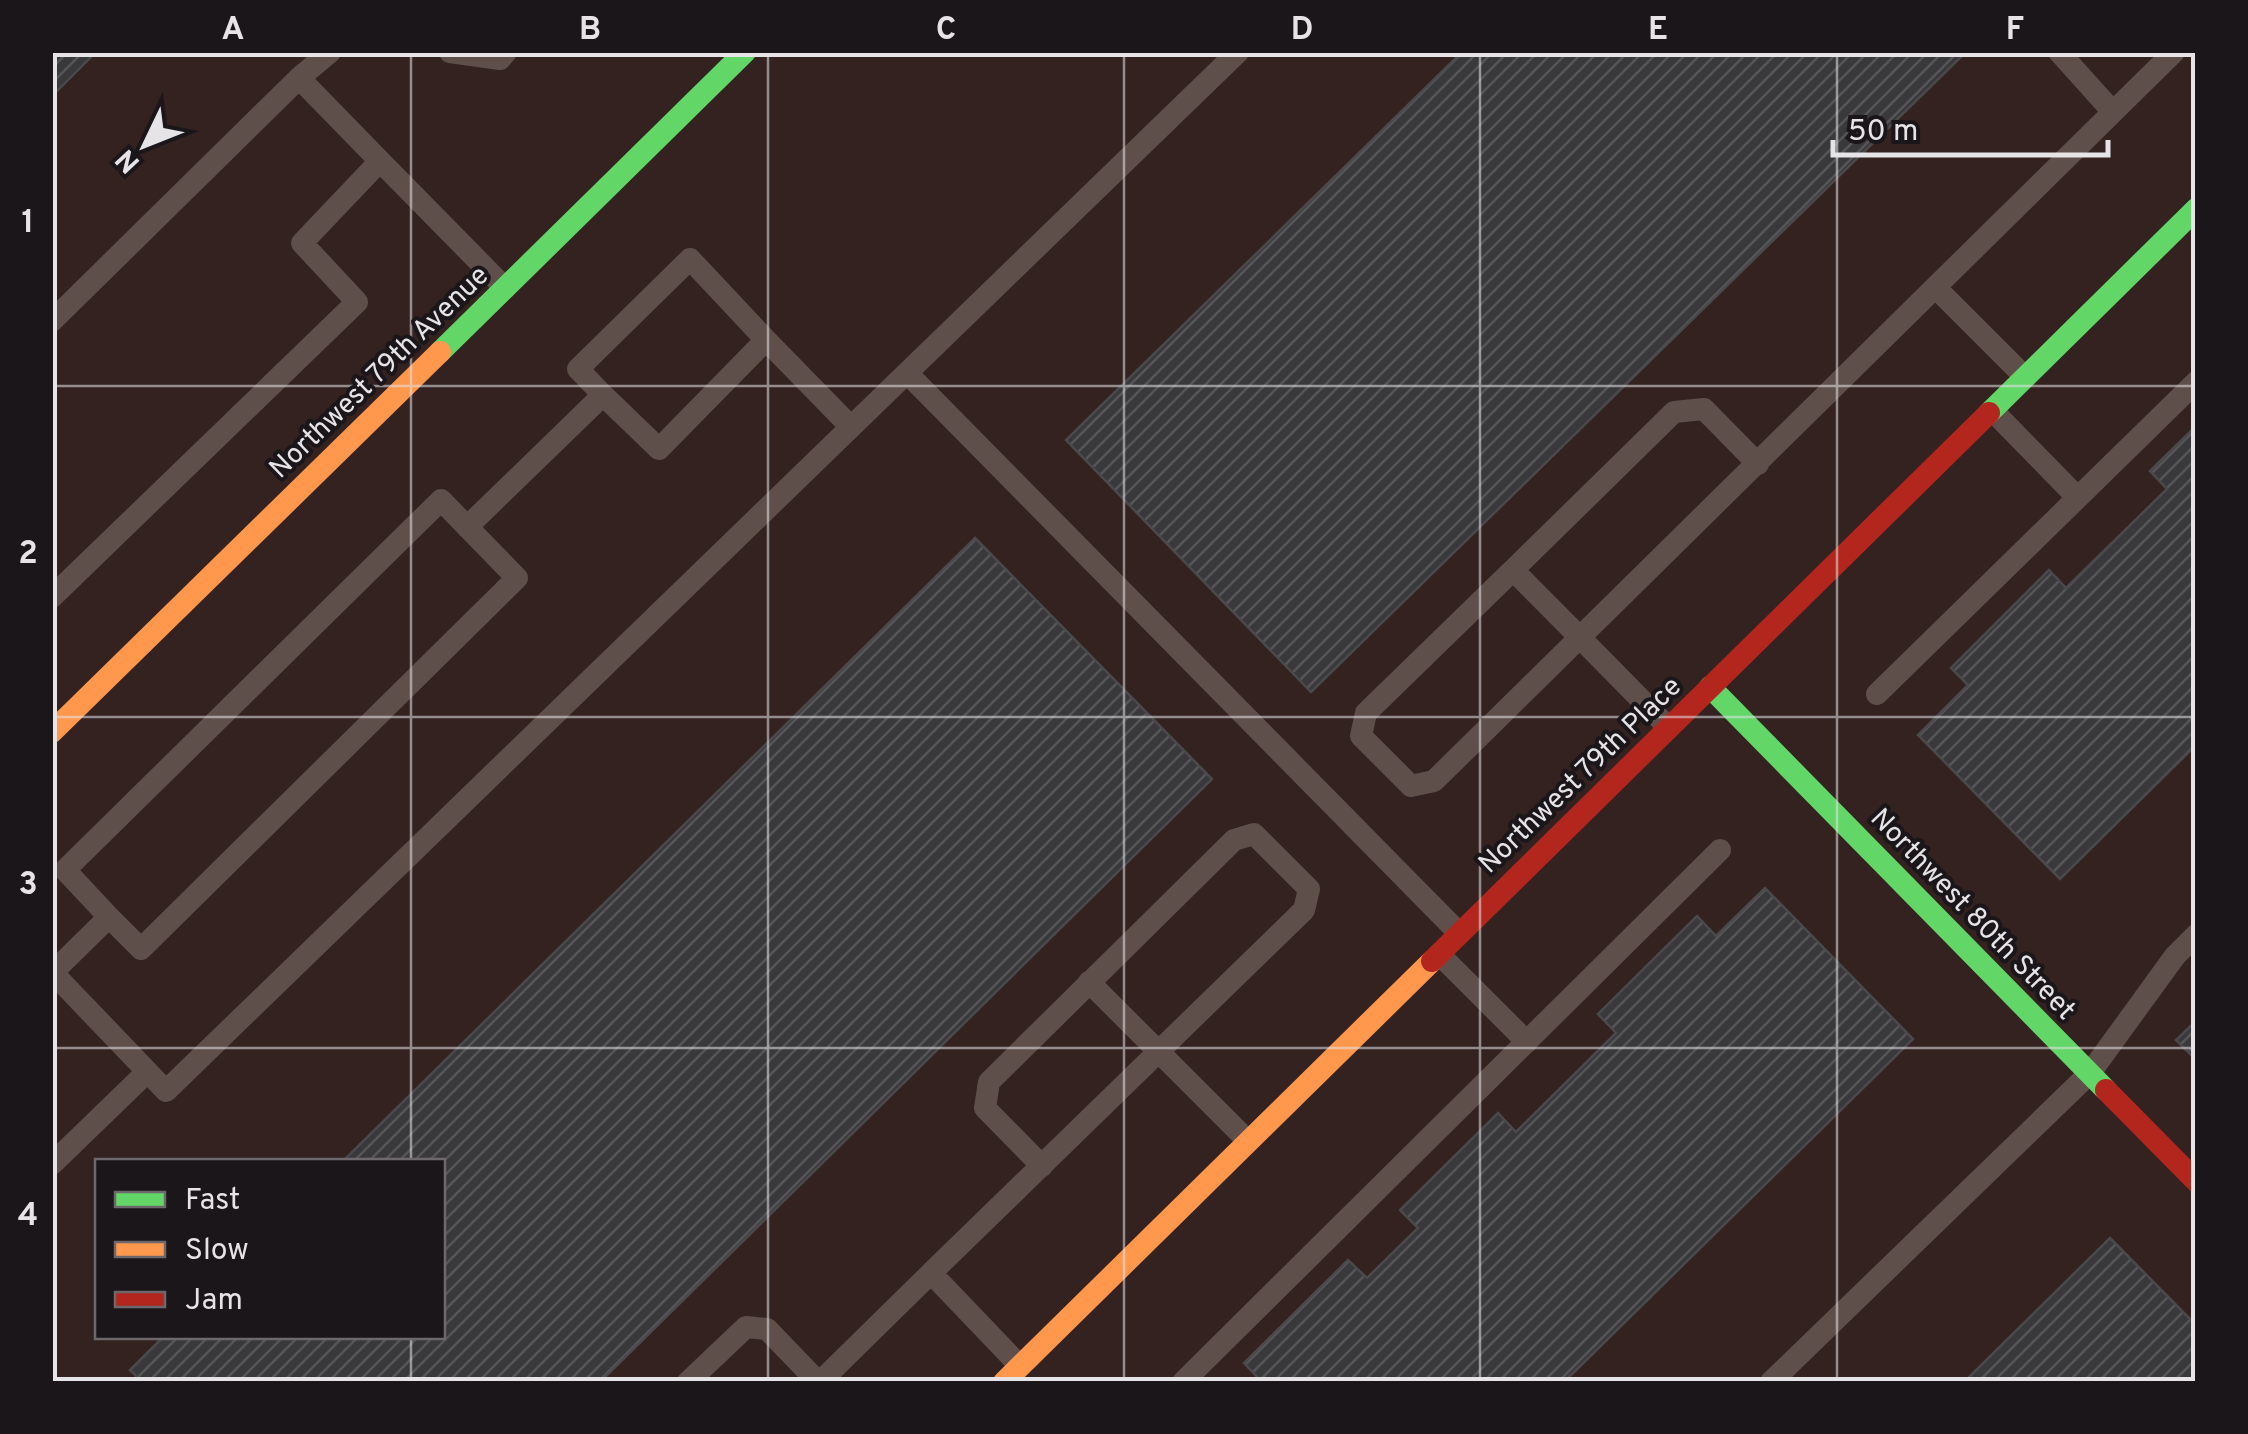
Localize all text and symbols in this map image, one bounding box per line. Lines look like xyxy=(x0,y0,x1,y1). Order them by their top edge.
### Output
text: A xyxy=(222,11,244,51)
text: B xyxy=(579,11,601,51)
text: C xyxy=(936,11,956,51)
text: D xyxy=(1291,11,1313,51)
text: E xyxy=(1648,11,1668,51)
text: F xyxy=(2006,11,2024,51)
north arrow xyxy=(95,95,195,195)
scale bar xyxy=(1833,95,2108,157)
text: 50 m xyxy=(1848,114,1918,151)
text: N xyxy=(109,140,149,180)
text: 1 xyxy=(22,204,34,244)
street label: Northwest 79th Avenue xyxy=(263,259,498,487)
text: 2 xyxy=(18,535,38,575)
street label: Northwest 79th Place xyxy=(1472,670,1690,882)
street label: Northwest 80th Street xyxy=(1861,802,2082,1029)
text: 3 xyxy=(18,866,38,906)
legend xyxy=(95,1159,445,1339)
text: Fast xyxy=(185,1183,240,1220)
text: 4 xyxy=(18,1197,38,1237)
text: Slow xyxy=(185,1233,249,1270)
text: Jam xyxy=(185,1283,243,1320)

